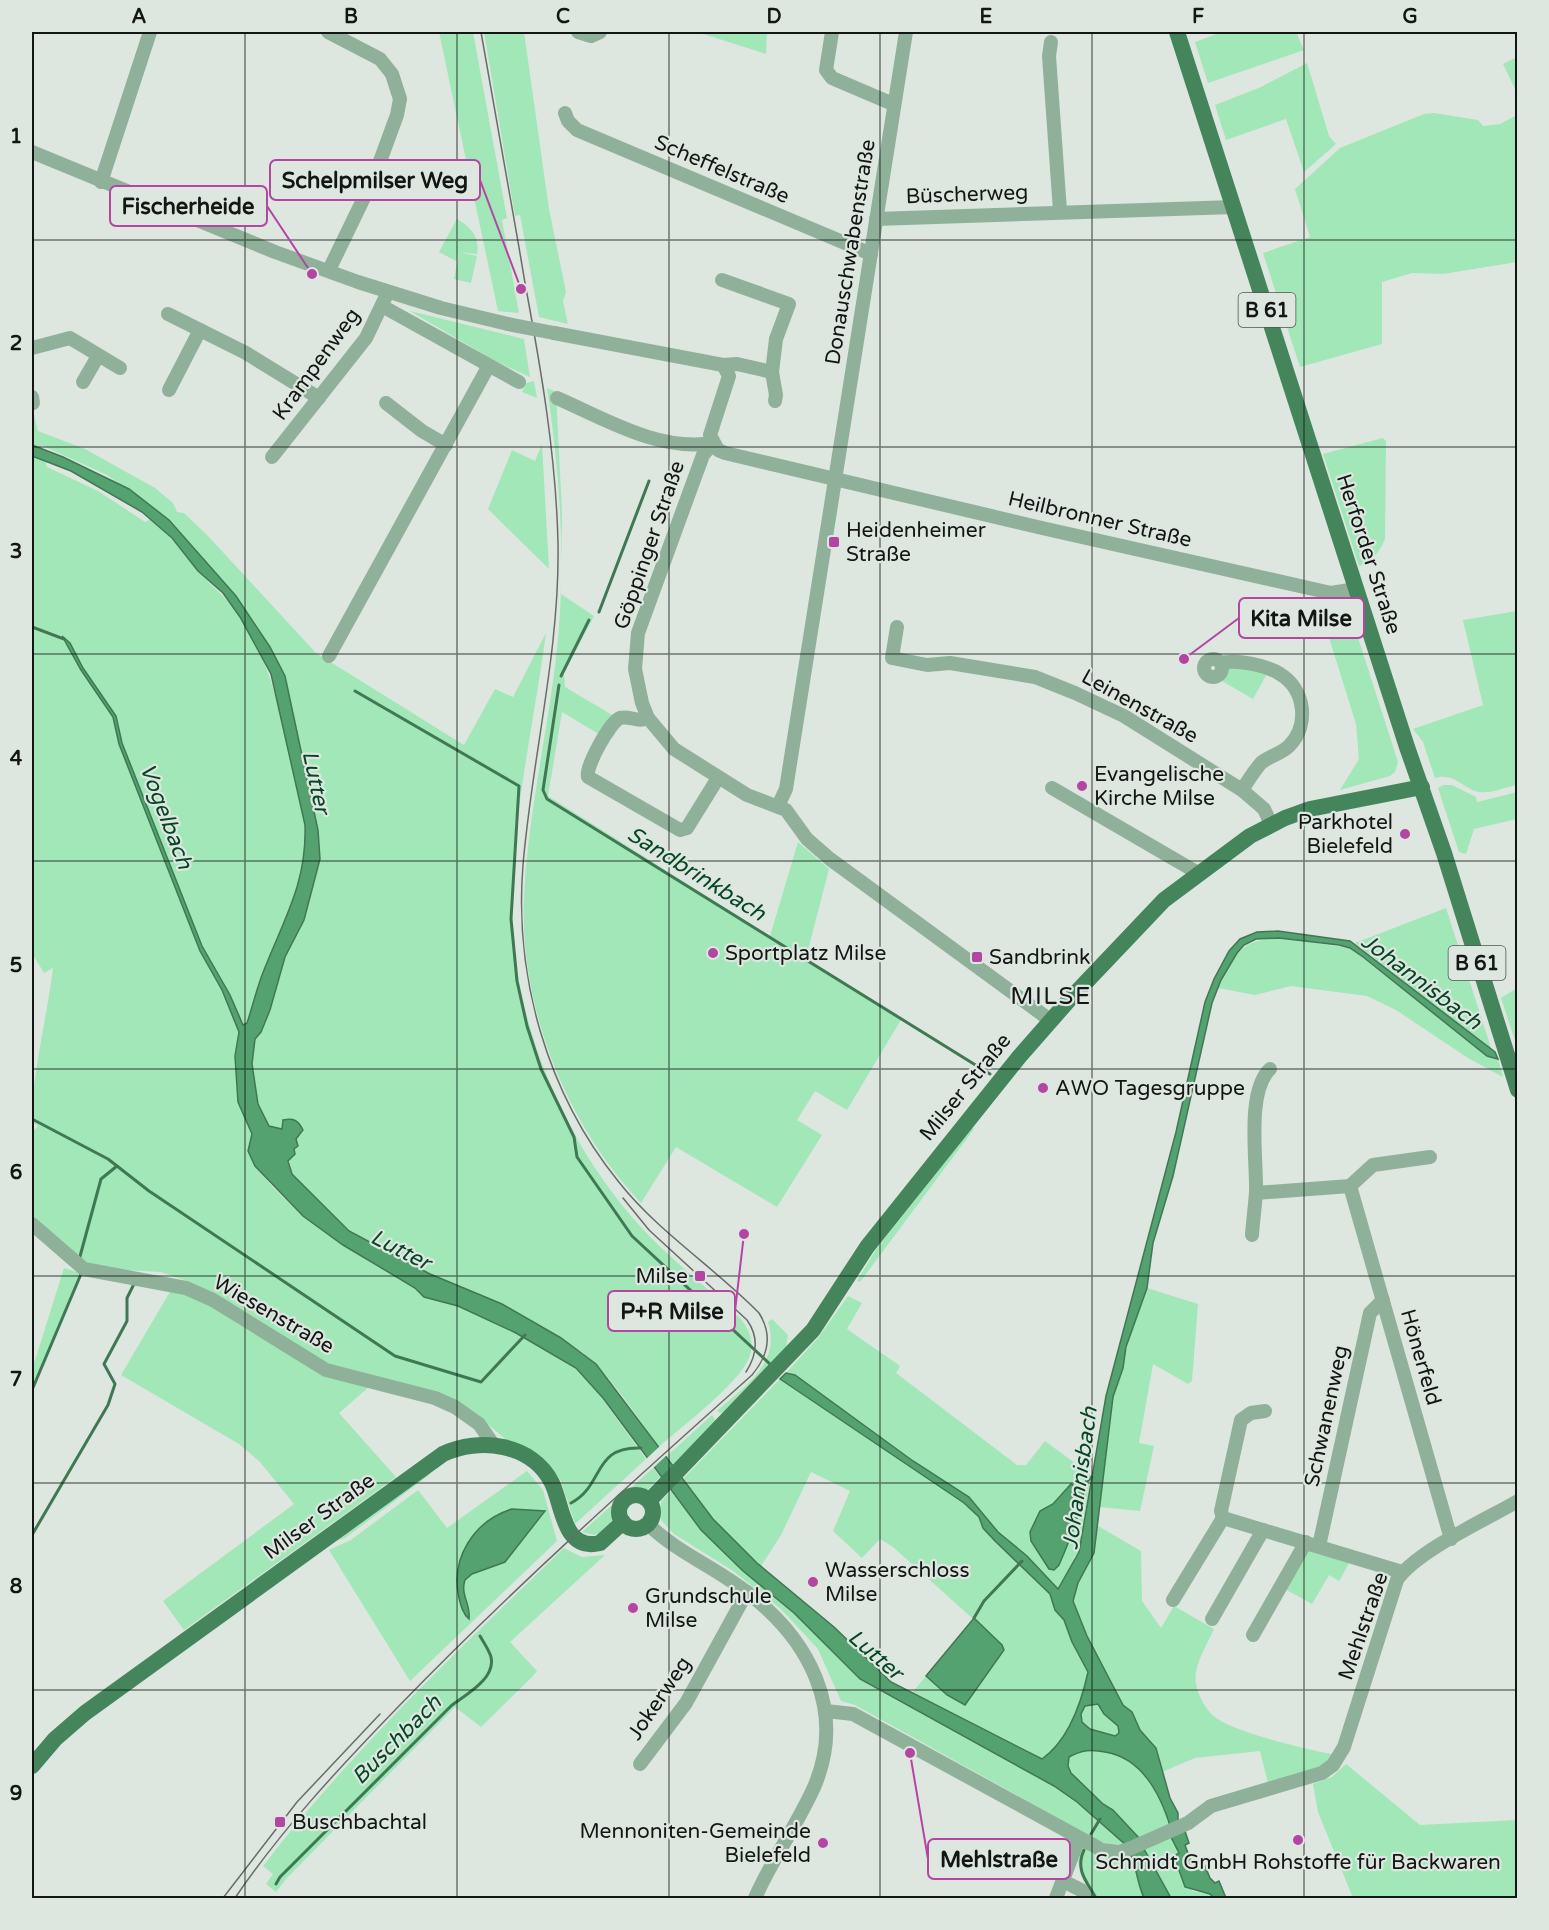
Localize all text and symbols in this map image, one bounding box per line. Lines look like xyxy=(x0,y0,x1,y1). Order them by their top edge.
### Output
text: A xyxy=(132,5,147,29)
text: B xyxy=(344,5,358,29)
text: C xyxy=(556,5,570,29)
text: D xyxy=(766,5,782,29)
text: E xyxy=(980,5,993,29)
text: F xyxy=(1192,5,1204,29)
text: G xyxy=(1402,5,1418,29)
text: 1 xyxy=(10,125,22,149)
street label: Scheffelstraße xyxy=(651,130,793,209)
street label: Donauschwabenstraße xyxy=(820,137,881,367)
callout: Schelpmilser Weg xyxy=(270,160,480,200)
text: Schelpmilser Weg xyxy=(282,168,468,194)
street label: Büscherweg xyxy=(905,180,1029,209)
callout: Fischerheide xyxy=(110,186,267,226)
text: Fischerheide xyxy=(122,194,254,220)
road number: B 61 xyxy=(1238,293,1296,327)
street label: Krampenweg xyxy=(267,303,365,425)
text: 2 xyxy=(10,332,22,356)
street label: Göppinger Straße xyxy=(609,457,690,633)
street label: Herforder Straße xyxy=(1331,471,1406,638)
street label: Heilbronner Straße xyxy=(1006,486,1194,553)
place label: Heidenheimer Straße xyxy=(846,518,986,567)
marker: Heidenheimer Straße xyxy=(827,535,841,549)
text: 3 xyxy=(10,540,22,564)
callout: Kita Milse xyxy=(1239,598,1364,638)
text: Kita Milse xyxy=(1250,606,1352,632)
street label: Leinenstraße xyxy=(1077,664,1202,749)
text: 4 xyxy=(10,747,23,771)
water label: Lutter xyxy=(297,748,336,819)
water label: Vogelbach xyxy=(134,760,198,873)
place label: Evangelische Kirche Milse xyxy=(1094,762,1224,811)
marker: Evangelische Kirche Milse xyxy=(1075,779,1089,793)
place label: Parkhotel Bielefeld xyxy=(1298,810,1393,859)
water label: Sandbrinkbach xyxy=(623,821,771,927)
marker: Parkhotel Bielefeld xyxy=(1398,827,1412,841)
water label: Johannisbach xyxy=(1356,928,1487,1036)
place label: Sportplatz Milse xyxy=(725,941,886,966)
place label: Sandbrink xyxy=(989,945,1091,970)
marker: Sportplatz Milse xyxy=(706,946,720,960)
road number: B 61 xyxy=(1448,946,1506,980)
marker: Sandbrink xyxy=(970,950,984,964)
text: 5 xyxy=(10,954,22,978)
district label: MILSE xyxy=(1010,982,1092,1011)
street label: Milser Straße xyxy=(914,1028,1016,1146)
place label: AWO Tagesgruppe xyxy=(1055,1076,1245,1101)
marker: AWO Tagesgruppe xyxy=(1036,1081,1050,1095)
text: 6 xyxy=(10,1161,22,1185)
water label: Lutter xyxy=(366,1224,437,1277)
place label: Milse xyxy=(636,1264,688,1289)
marker: Milse xyxy=(693,1269,707,1283)
street label: Wiesenstraße xyxy=(209,1270,339,1359)
callout: P+R Milse xyxy=(608,1291,735,1331)
text: P+R Milse xyxy=(620,1299,724,1325)
street label: Hönerfeld xyxy=(1395,1306,1446,1408)
street label: Schwanenweg xyxy=(1299,1343,1354,1489)
text: 7 xyxy=(10,1368,22,1392)
water label: Johannisbach xyxy=(1057,1405,1103,1551)
street label: Milser Straße xyxy=(259,1468,380,1565)
place label: Wasserschloss Milse xyxy=(825,1558,970,1607)
street label: Mehlstraße xyxy=(1333,1569,1394,1683)
text: 8 xyxy=(10,1575,22,1599)
marker: Wasserschloss Milse xyxy=(806,1575,820,1589)
place label: Grundschule Milse xyxy=(645,1584,772,1633)
marker: Grundschule Milse xyxy=(626,1601,640,1615)
water label: Lutter xyxy=(843,1624,910,1687)
street label: Jokerweg xyxy=(622,1652,696,1745)
water label: Buschbach xyxy=(347,1689,447,1790)
text: 9 xyxy=(10,1782,22,1806)
place label: Buschbachtal xyxy=(292,1810,427,1835)
marker: Buschbachtal xyxy=(273,1815,287,1829)
place label: Mennoniten-Gemeinde Bielefeld xyxy=(580,1819,811,1868)
marker: Schmidt GmbH Rohstoffe für Backwaren xyxy=(1291,1833,1305,1847)
marker: Mennoniten-Gemeinde Bielefeld xyxy=(816,1836,830,1850)
callout: Mehlstraße xyxy=(928,1839,1070,1879)
text: Mehlstraße xyxy=(940,1847,1058,1873)
place label: Schmidt GmbH Rohstoffe für Backwaren xyxy=(1095,1850,1501,1875)

